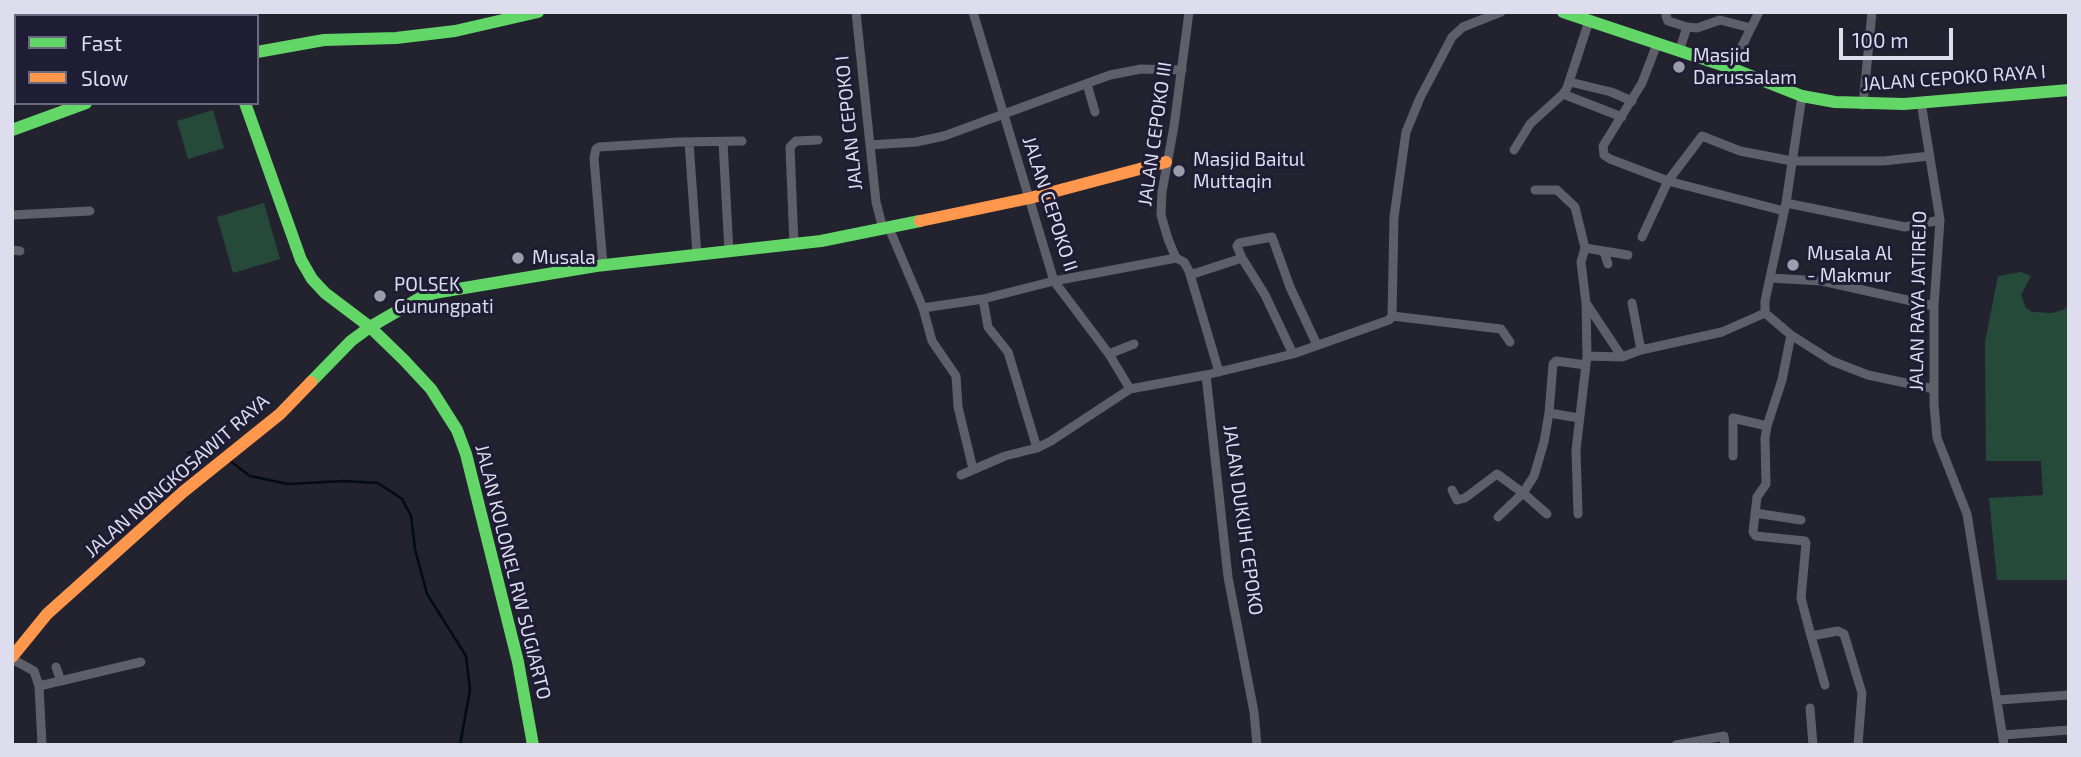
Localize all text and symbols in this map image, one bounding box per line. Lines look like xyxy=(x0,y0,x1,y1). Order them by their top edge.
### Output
legend xyxy=(14,14,259,105)
scale bar xyxy=(1843,14,1957,58)
text: 100 m xyxy=(1852,27,1909,52)
text: Fast xyxy=(81,30,122,55)
place label: Masjid Darussalam xyxy=(1693,45,1797,89)
street label: JALAN CEPOKO I xyxy=(831,54,867,192)
marker: Masjid Darussalam xyxy=(1671,59,1687,75)
street label: JALAN CEPOKO III xyxy=(1134,60,1176,208)
street label: JALAN CEPOKO RAYA I xyxy=(1861,60,2047,96)
text: Slow xyxy=(81,65,128,90)
street label: JALAN CEPOKO II xyxy=(1017,134,1083,274)
place label: Masjid Baitul Muttaqin xyxy=(1193,149,1305,193)
marker: Masjid Baitul Muttaqin xyxy=(1171,163,1187,179)
street label: JALAN RAYA JATIREJO xyxy=(1905,211,1931,391)
place label: Musala Al - Makmur xyxy=(1807,243,1892,287)
place label: Musala xyxy=(532,247,596,269)
marker: Musala xyxy=(510,250,526,266)
marker: Musala Al - Makmur xyxy=(1785,257,1801,273)
place label: POLSEK Gunungpati xyxy=(394,274,494,318)
marker: POLSEK Gunungpati xyxy=(372,288,388,304)
street label: JALAN NONGKOSAWIT RAYA xyxy=(80,390,274,562)
street label: JALAN DUKUH CEPOKO xyxy=(1218,423,1268,617)
street label: JALAN KOLONEL RW SUGIARTO xyxy=(470,442,556,702)

